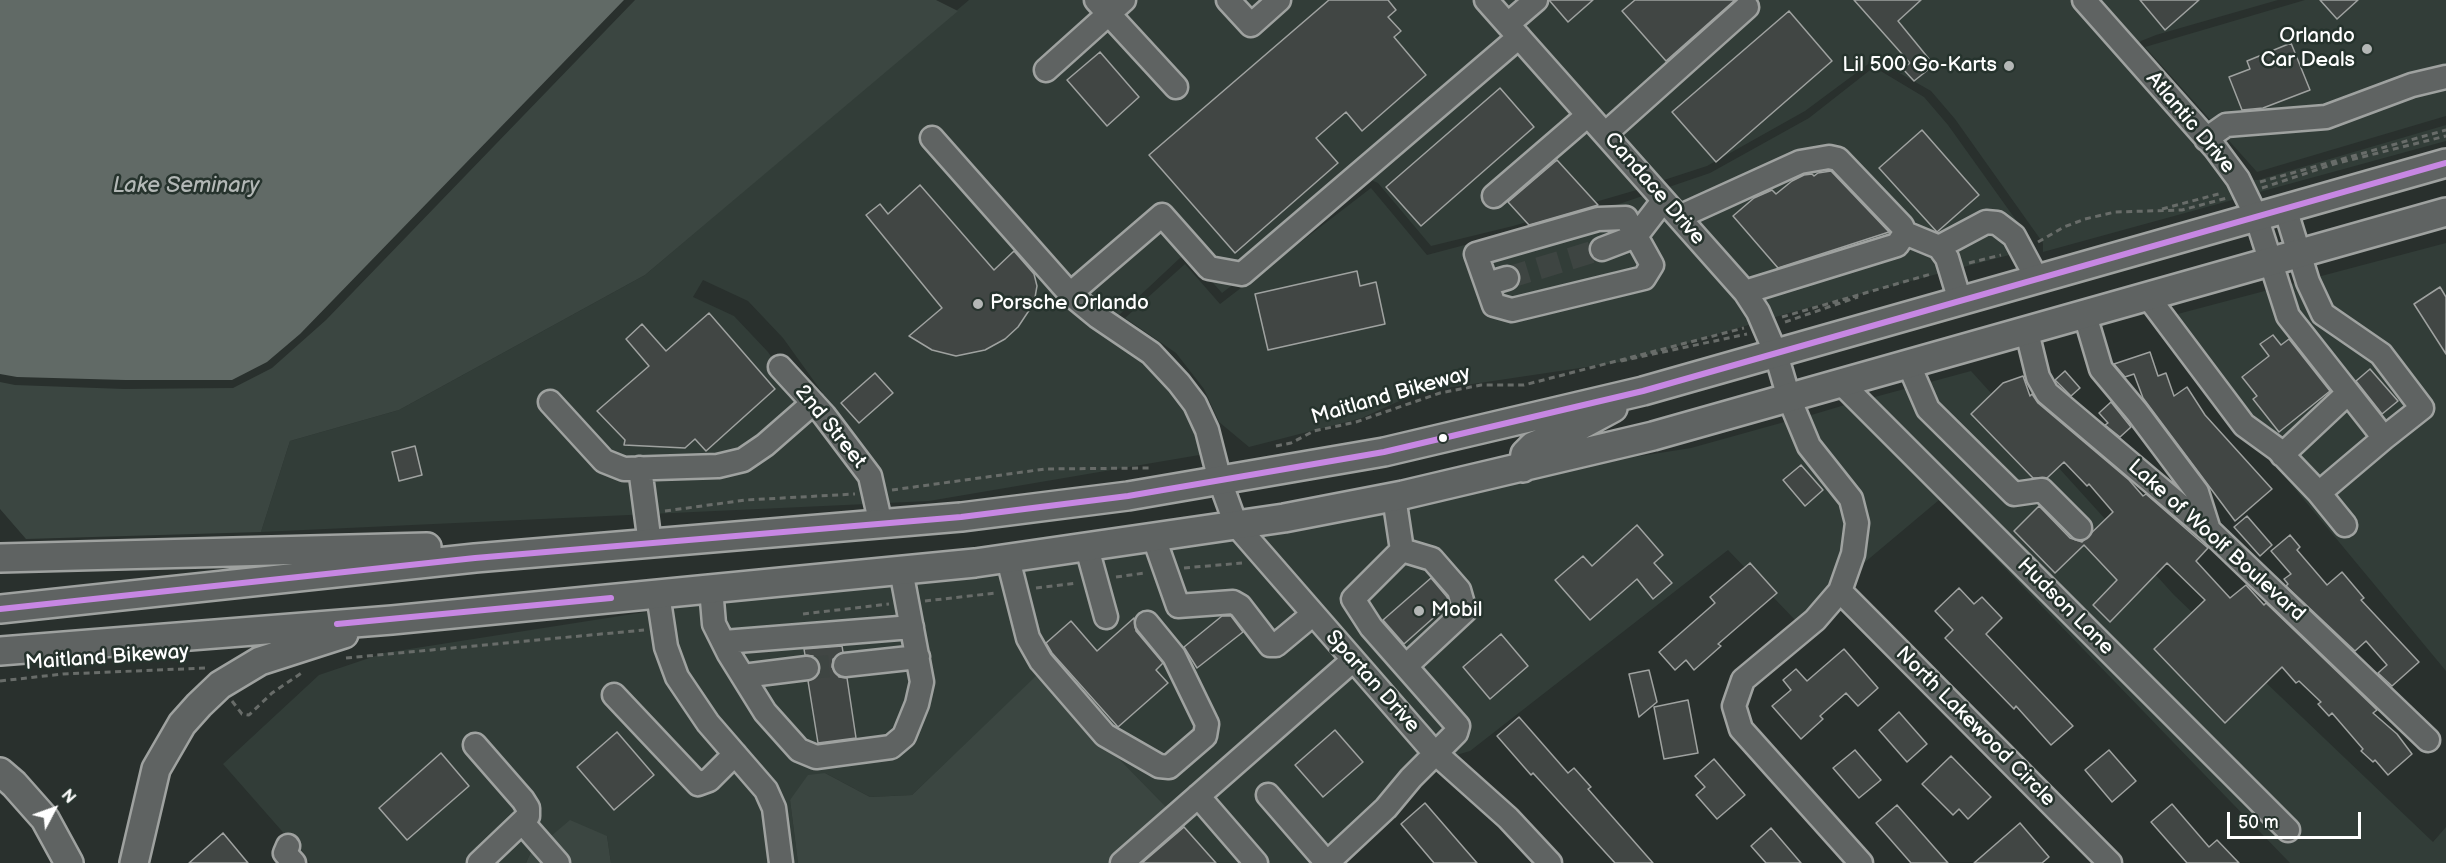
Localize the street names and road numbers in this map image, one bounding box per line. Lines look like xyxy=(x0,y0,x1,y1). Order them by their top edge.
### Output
street label: Atlantic Drive xyxy=(2140,67,2240,179)
street label: Candace Drive xyxy=(1598,127,1710,251)
street label: Maitland Bikeway xyxy=(1309,361,1473,431)
street label: 2nd Street xyxy=(789,380,871,474)
street label: Lake of Woolf Boulevard xyxy=(2122,455,2310,627)
street label: Hudson Lane xyxy=(2011,553,2119,661)
street label: Spartan Drive xyxy=(1319,626,1425,738)
street label: Maitland Bikeway xyxy=(24,640,190,676)
street label: North Lakewood Circle xyxy=(1890,642,2060,812)

